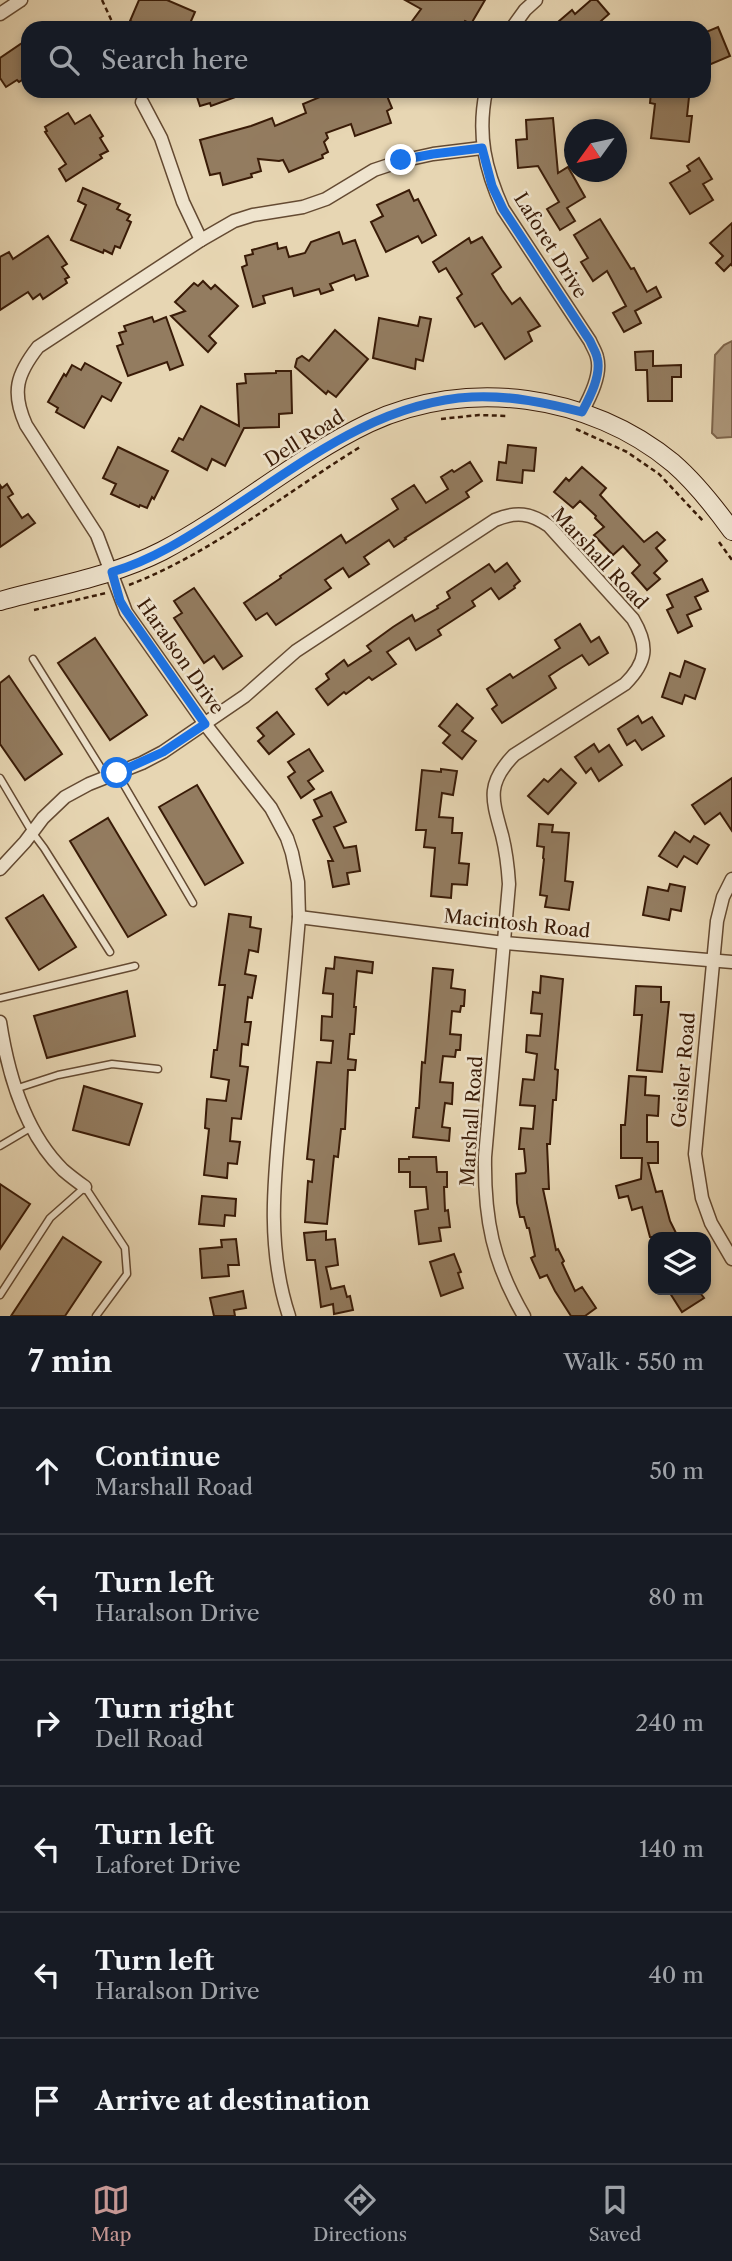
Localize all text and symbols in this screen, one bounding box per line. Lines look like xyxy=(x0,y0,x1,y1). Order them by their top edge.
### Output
search box xyxy=(21,21,711,98)
icon: search xyxy=(45,41,83,79)
text: Search here xyxy=(101,44,248,76)
north arrow xyxy=(564,119,627,182)
route end xyxy=(385,144,416,175)
street label: Laforet Drive xyxy=(509,188,592,302)
street label: Dell Road xyxy=(260,405,349,472)
street label: Marshall Road xyxy=(547,503,653,614)
street label: Haralson Drive xyxy=(132,594,229,719)
route start xyxy=(101,757,132,788)
street label: Macintosh Road xyxy=(442,904,592,943)
street label: Geisler Road xyxy=(667,1011,700,1129)
street label: Marshall Road xyxy=(455,1055,488,1187)
map controls xyxy=(648,1232,711,1295)
button: layers xyxy=(648,1232,711,1295)
text: 7 min xyxy=(28,1343,112,1380)
text: Walk · 550 m xyxy=(563,1348,704,1376)
text: Continue xyxy=(95,1441,220,1473)
icon: ahead xyxy=(28,1452,66,1490)
text: 50 m xyxy=(649,1457,704,1485)
text: Marshall Road xyxy=(95,1473,253,1501)
text: Turn left xyxy=(95,1567,214,1599)
icon: left xyxy=(28,1578,66,1616)
text: 80 m xyxy=(648,1583,704,1611)
text: Haralson Drive xyxy=(95,1599,260,1627)
text: Turn right xyxy=(95,1693,234,1725)
icon: right xyxy=(28,1704,66,1742)
text: 240 m xyxy=(635,1709,704,1737)
text: Dell Road xyxy=(95,1725,203,1753)
text: Turn left xyxy=(95,1819,214,1851)
icon: left xyxy=(28,1830,66,1868)
text: 140 m xyxy=(639,1835,704,1863)
text: Laforet Drive xyxy=(95,1851,241,1879)
text: Turn left xyxy=(95,1945,214,1977)
icon: left xyxy=(28,1956,66,1994)
text: 40 m xyxy=(649,1961,704,1989)
text: Haralson Drive xyxy=(95,1977,260,2005)
icon: arrive xyxy=(28,2082,66,2120)
text: Arrive at destination xyxy=(95,2085,370,2117)
tab: Map xyxy=(91,2181,132,2246)
tab: Directions xyxy=(313,2181,407,2246)
tab: Saved xyxy=(588,2181,641,2246)

